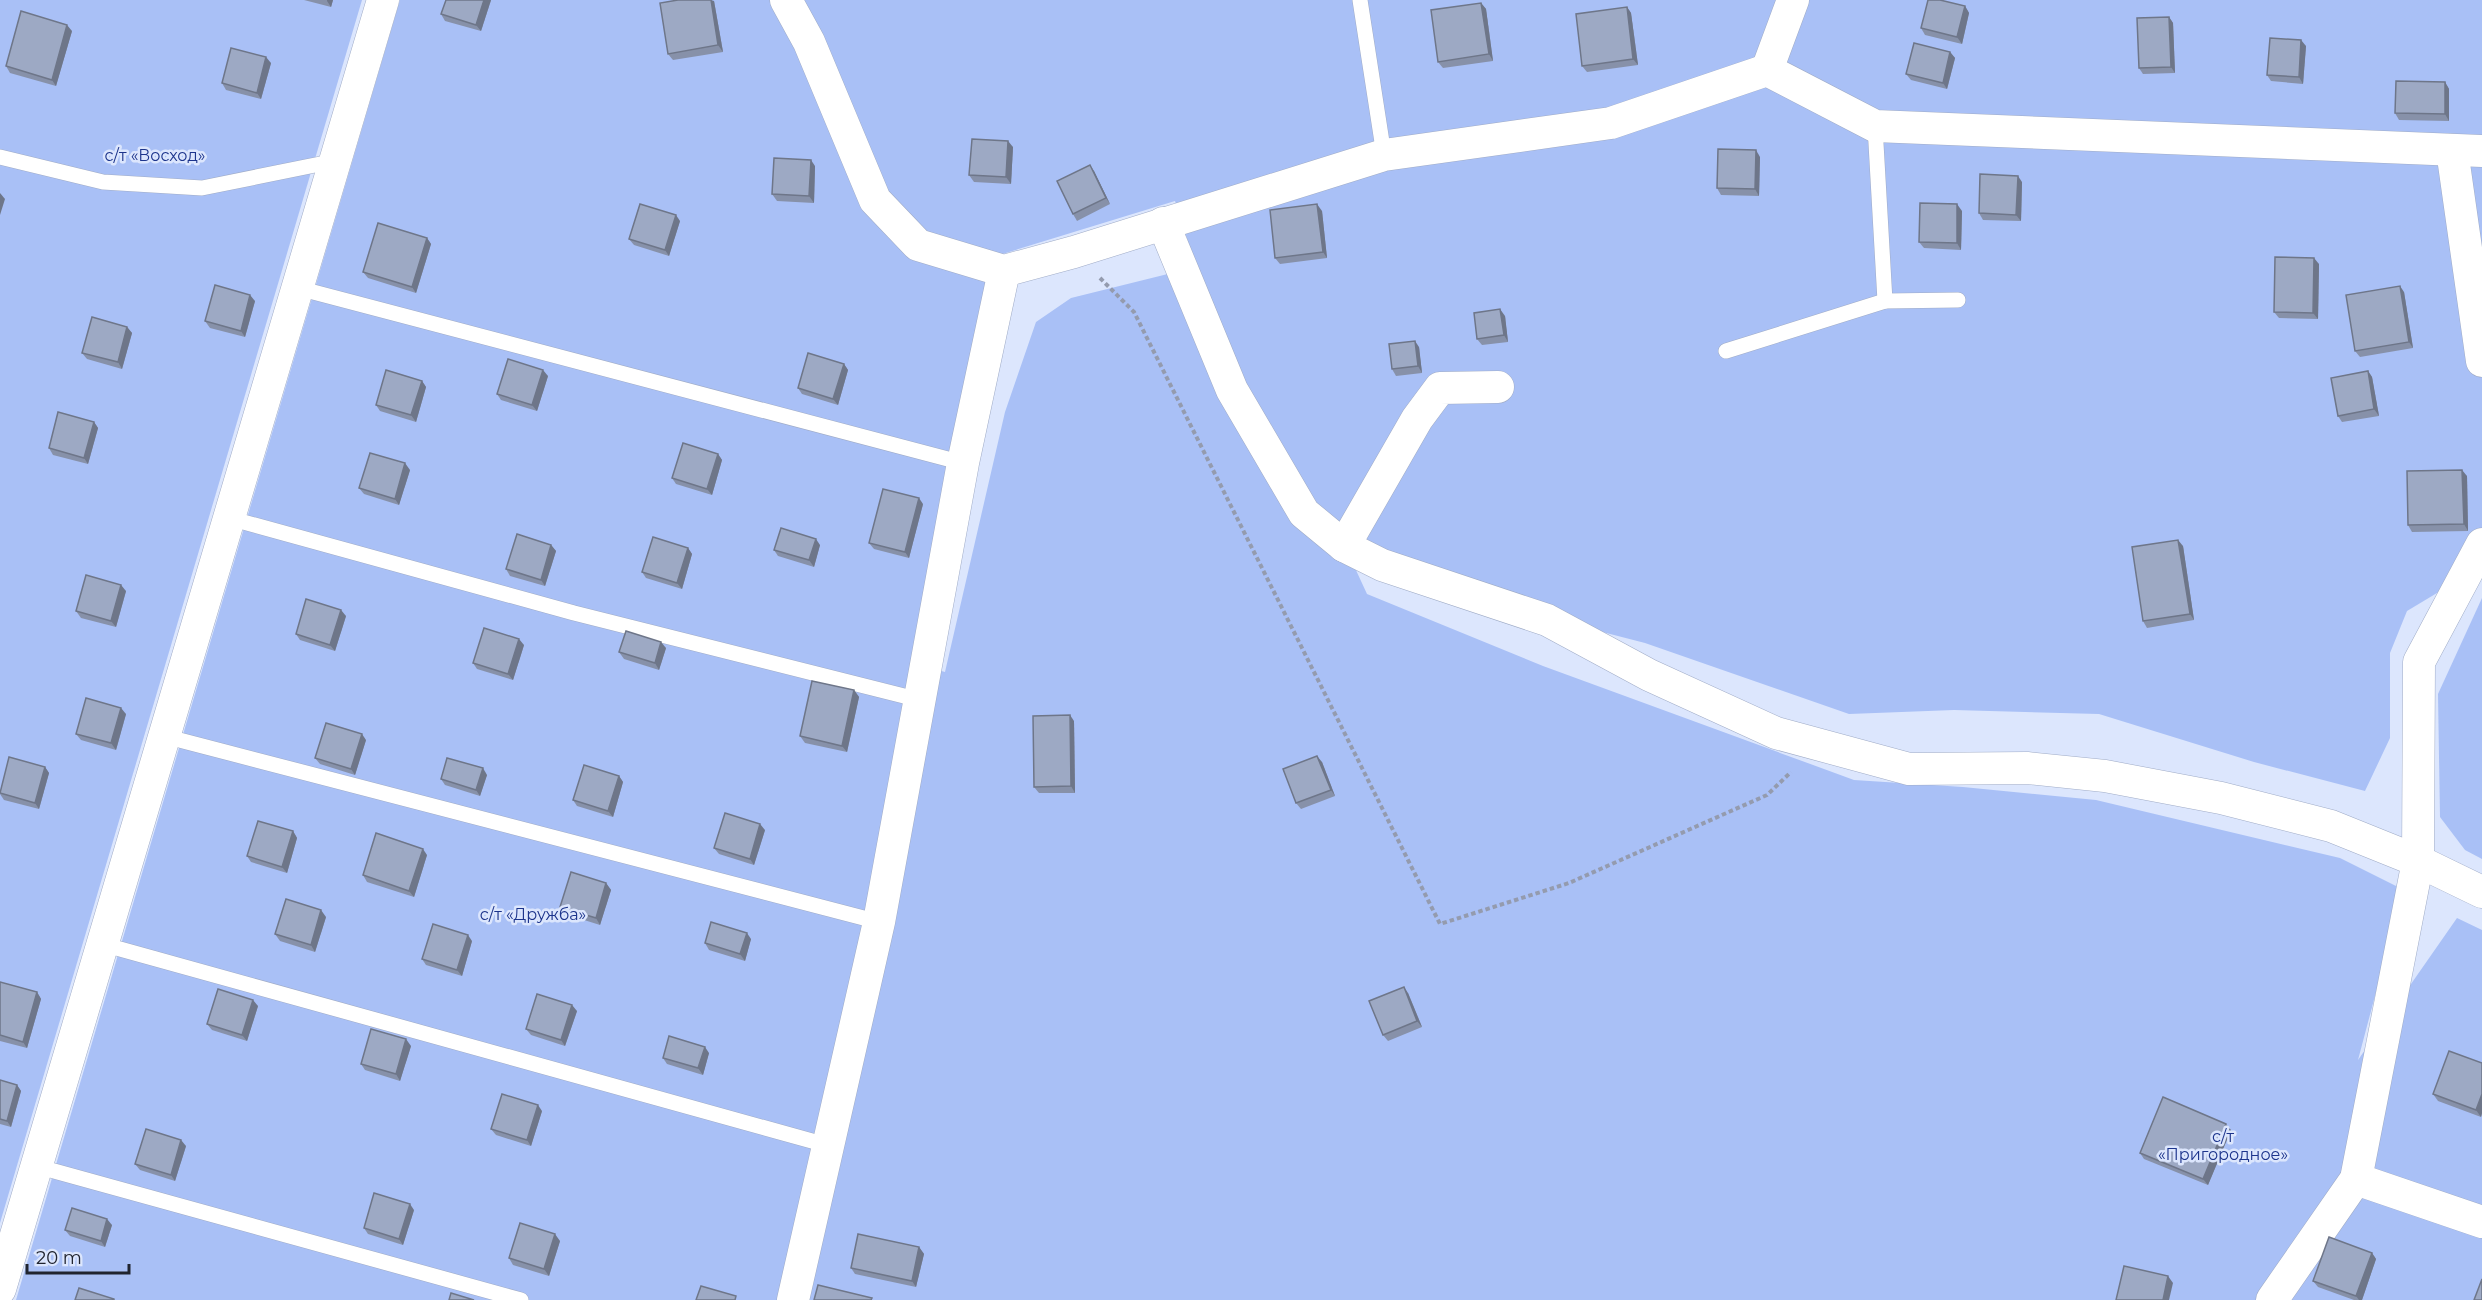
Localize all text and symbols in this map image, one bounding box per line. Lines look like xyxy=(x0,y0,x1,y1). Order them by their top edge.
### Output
park label: с/т «Восход» xyxy=(105,146,205,165)
park label: с/т «Дружба» xyxy=(480,905,586,924)
park label: с/т «Пригородное» xyxy=(2158,1127,2288,1164)
scale bar xyxy=(27,1237,129,1275)
text: 20 m xyxy=(36,1247,82,1269)

